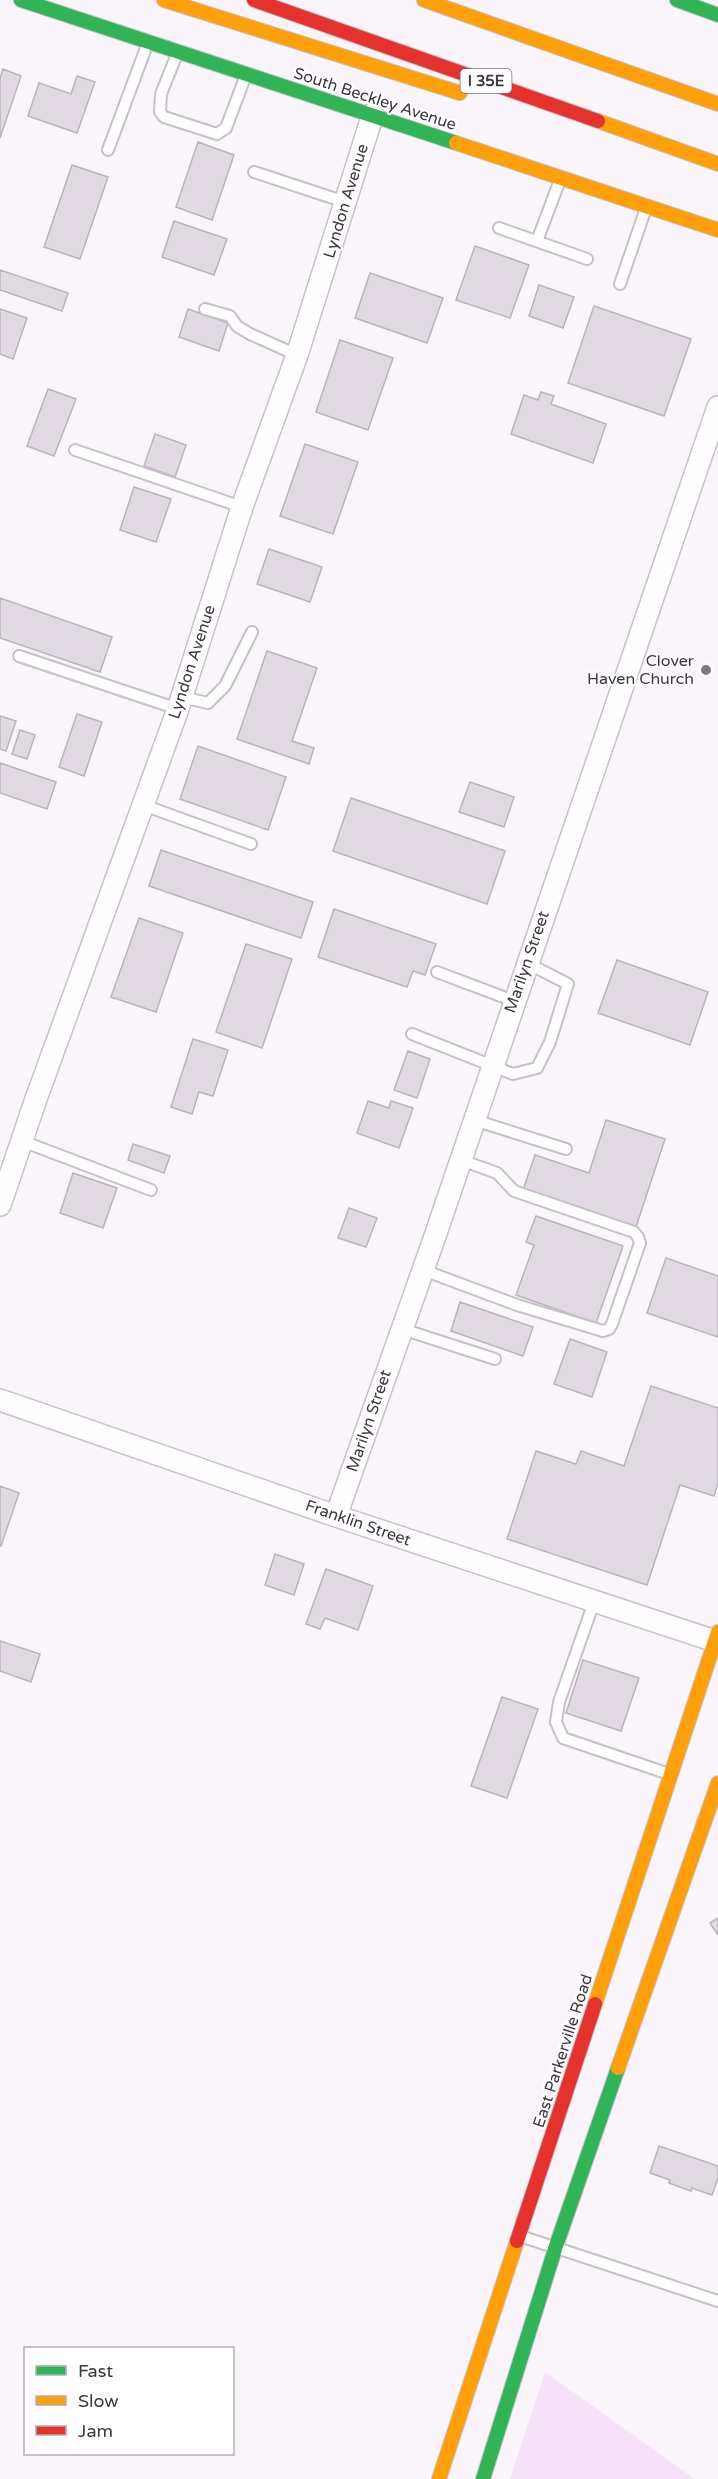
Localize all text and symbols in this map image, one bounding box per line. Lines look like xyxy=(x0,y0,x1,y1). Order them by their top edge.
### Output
street label: South Beckley Avenue xyxy=(291,63,459,135)
road number: I 35E xyxy=(460,69,512,93)
street label: Lyndon Avenue xyxy=(319,141,373,261)
street label: Lyndon Avenue xyxy=(164,603,220,721)
place label: Clover Haven Church xyxy=(587,651,695,689)
marker: Clover Haven Church xyxy=(699,663,713,677)
street label: Marilyn Street xyxy=(500,908,554,1016)
street label: Marilyn Street xyxy=(342,1367,396,1475)
street label: Franklin Street xyxy=(303,1496,413,1550)
street label: East Parkerville Road xyxy=(529,1972,597,2130)
legend xyxy=(24,2347,234,2455)
text: Fast xyxy=(78,2360,113,2382)
text: Slow xyxy=(78,2390,119,2412)
text: Jam xyxy=(78,2420,113,2442)

